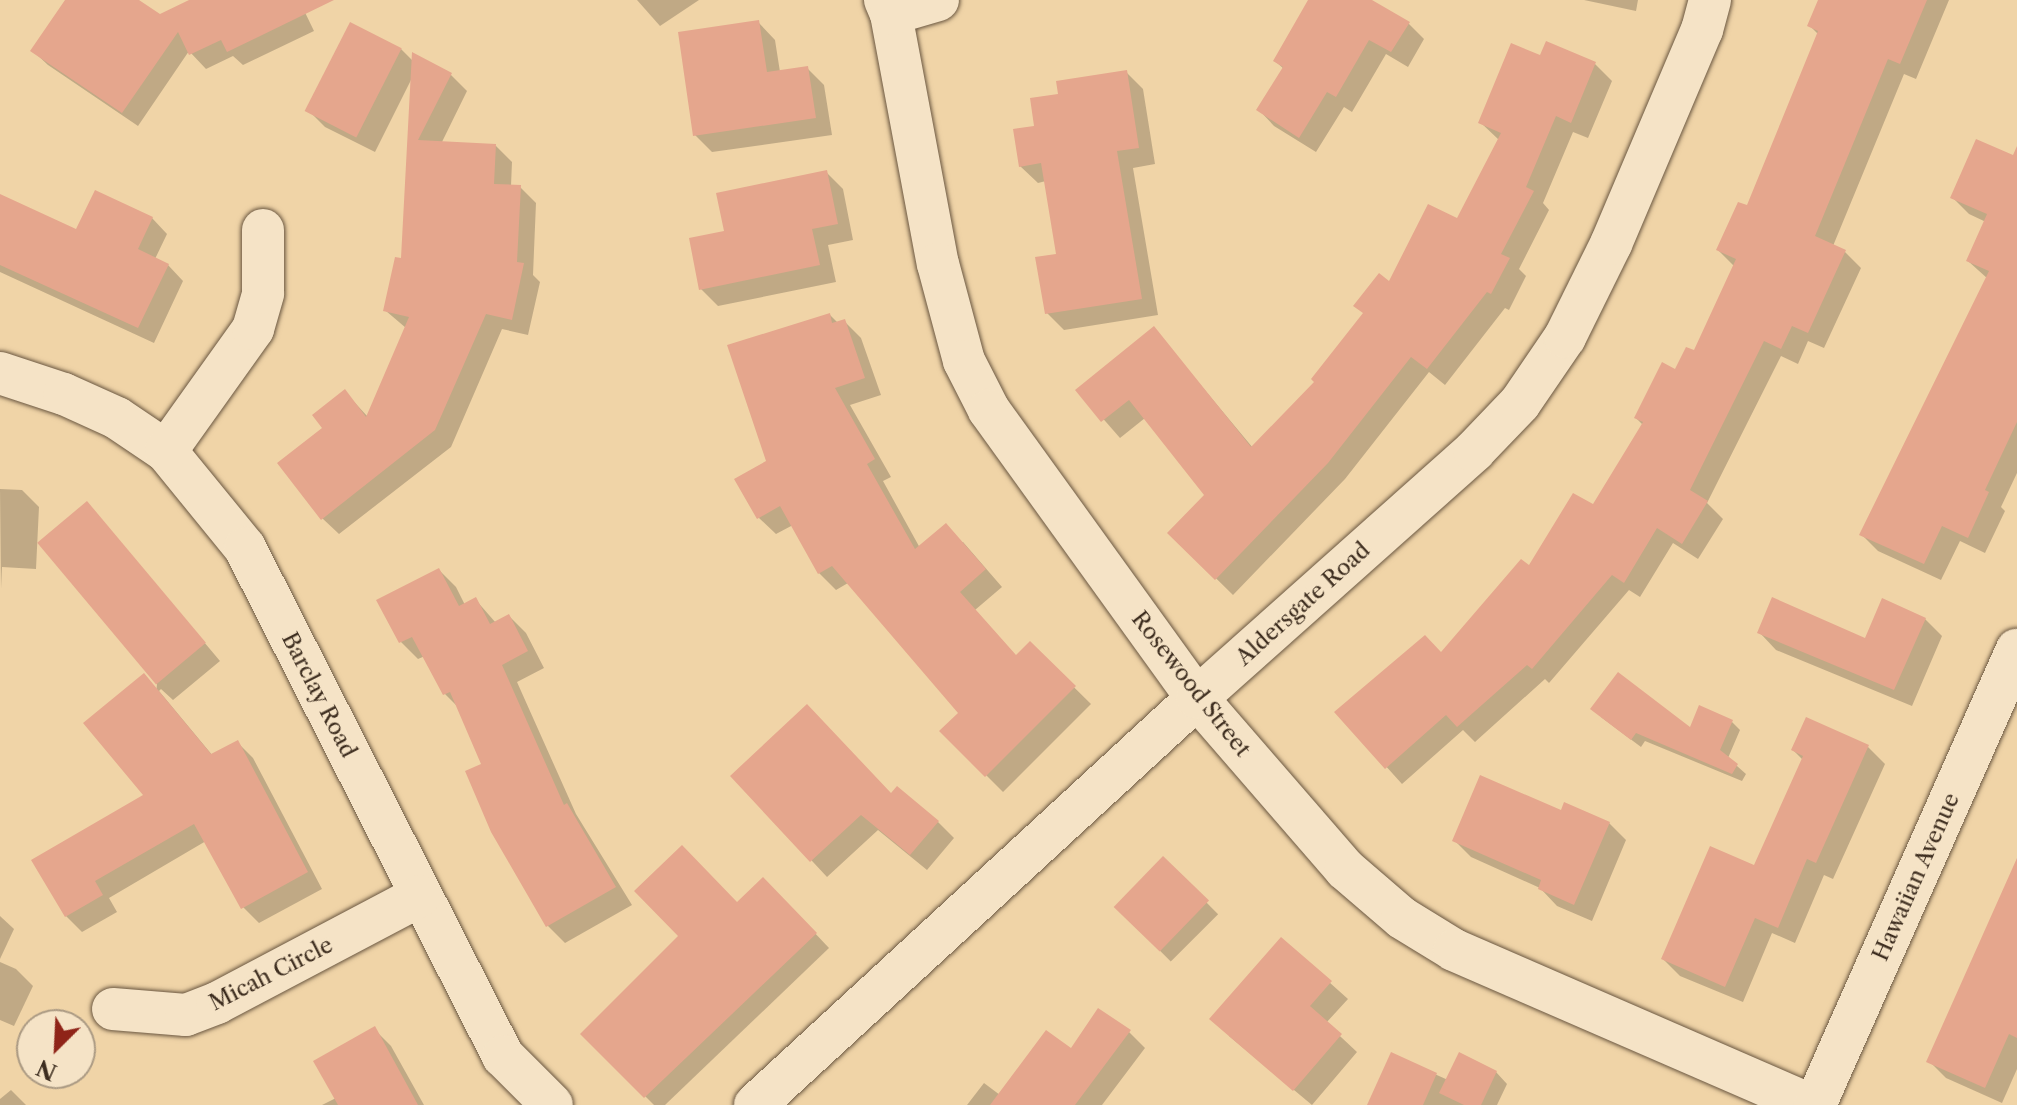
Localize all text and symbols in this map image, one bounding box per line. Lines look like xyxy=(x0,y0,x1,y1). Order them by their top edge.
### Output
street label: Aldersgate Road xyxy=(1231,537,1375,671)
street label: Rosewood Street xyxy=(1126,606,1256,762)
street label: Barclay Road xyxy=(276,628,362,762)
street label: Hawaiian Avenue xyxy=(1867,789,1965,965)
street label: Micah Circle xyxy=(205,932,337,1016)
north arrow xyxy=(16,1009,96,1089)
text: N xyxy=(33,1053,61,1086)

